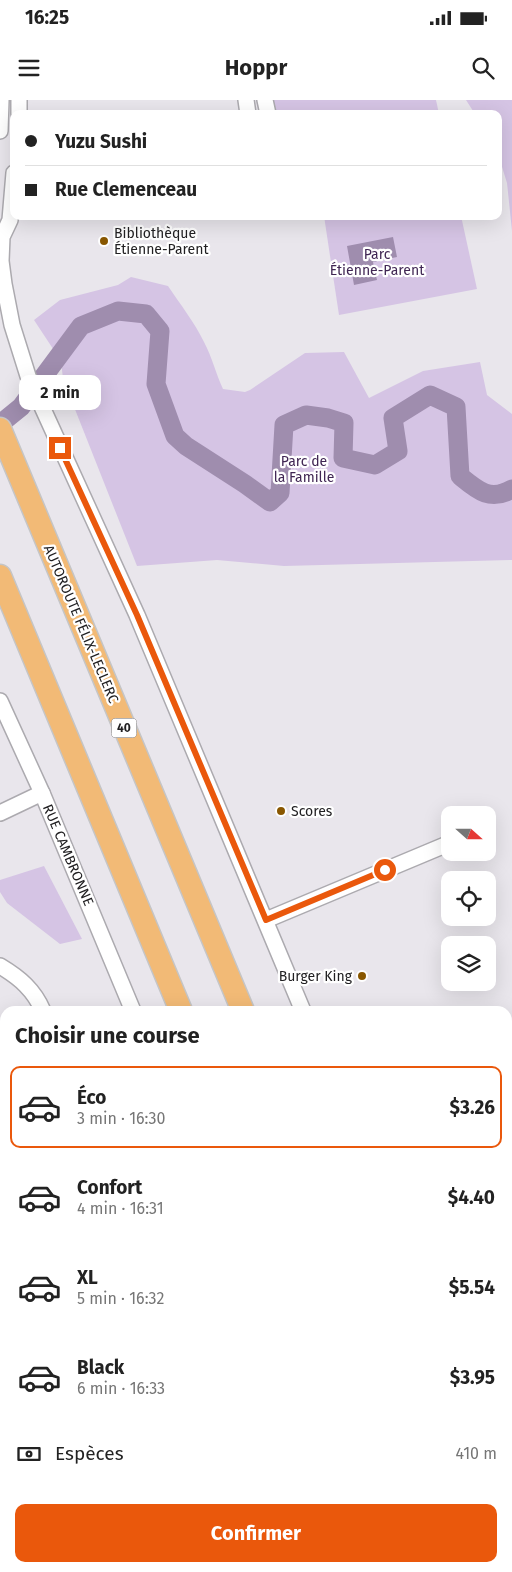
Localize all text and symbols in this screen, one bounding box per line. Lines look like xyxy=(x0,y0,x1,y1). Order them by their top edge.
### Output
text: 16:25 xyxy=(25,6,69,29)
icon: menu xyxy=(15,54,43,82)
text: Hoppr xyxy=(225,54,287,81)
icon: search xyxy=(469,54,497,82)
text: Yuzu Sushi xyxy=(55,130,147,153)
text: Rue Clemenceau xyxy=(55,178,197,201)
place label: Bibliothèque Étienne-Parent xyxy=(114,225,209,258)
marker: Bibliothèque Étienne-Parent xyxy=(98,235,110,247)
park label: Parc Étienne-Parent xyxy=(330,246,425,279)
callout: 2 min xyxy=(19,376,101,410)
text: 2 min xyxy=(40,383,80,402)
route end xyxy=(49,437,71,459)
park label: Parc de la Famille xyxy=(274,453,334,486)
street label: AUTOROUTE FÉLIX-LECLERC xyxy=(40,542,123,706)
road number: 40 xyxy=(112,718,136,738)
street label: RUE CAMBRONNE xyxy=(39,802,97,908)
place label: Scores xyxy=(291,803,333,820)
marker: Scores xyxy=(275,805,287,817)
north arrow xyxy=(441,806,496,861)
map controls xyxy=(441,806,496,991)
route start xyxy=(374,859,396,881)
button: locate xyxy=(441,871,496,926)
button: layers xyxy=(441,936,496,991)
place label: Burger King xyxy=(279,968,353,985)
marker: Burger King xyxy=(356,970,368,982)
text: Choisir une course xyxy=(15,1022,200,1049)
icon: car xyxy=(17,1085,62,1130)
text: Éco xyxy=(77,1086,106,1109)
text: $3.26 xyxy=(450,1096,495,1119)
text: 3 min · 16:30 xyxy=(77,1109,166,1128)
icon: car xyxy=(17,1175,62,1220)
text: Confort xyxy=(77,1176,142,1199)
text: $4.40 xyxy=(448,1186,495,1209)
text: 4 min · 16:31 xyxy=(77,1199,164,1218)
icon: car xyxy=(17,1265,62,1310)
text: XL xyxy=(77,1266,98,1289)
text: $5.54 xyxy=(449,1276,495,1299)
text: 5 min · 16:32 xyxy=(77,1289,164,1308)
icon: car xyxy=(17,1355,62,1400)
text: Black xyxy=(77,1356,124,1379)
text: $3.95 xyxy=(450,1366,495,1389)
text: 6 min · 16:33 xyxy=(77,1379,165,1398)
icon: cash xyxy=(15,1440,43,1468)
text: Espèces xyxy=(55,1442,124,1465)
text: 410 m xyxy=(456,1444,497,1463)
button: Confirmer xyxy=(15,1504,497,1562)

